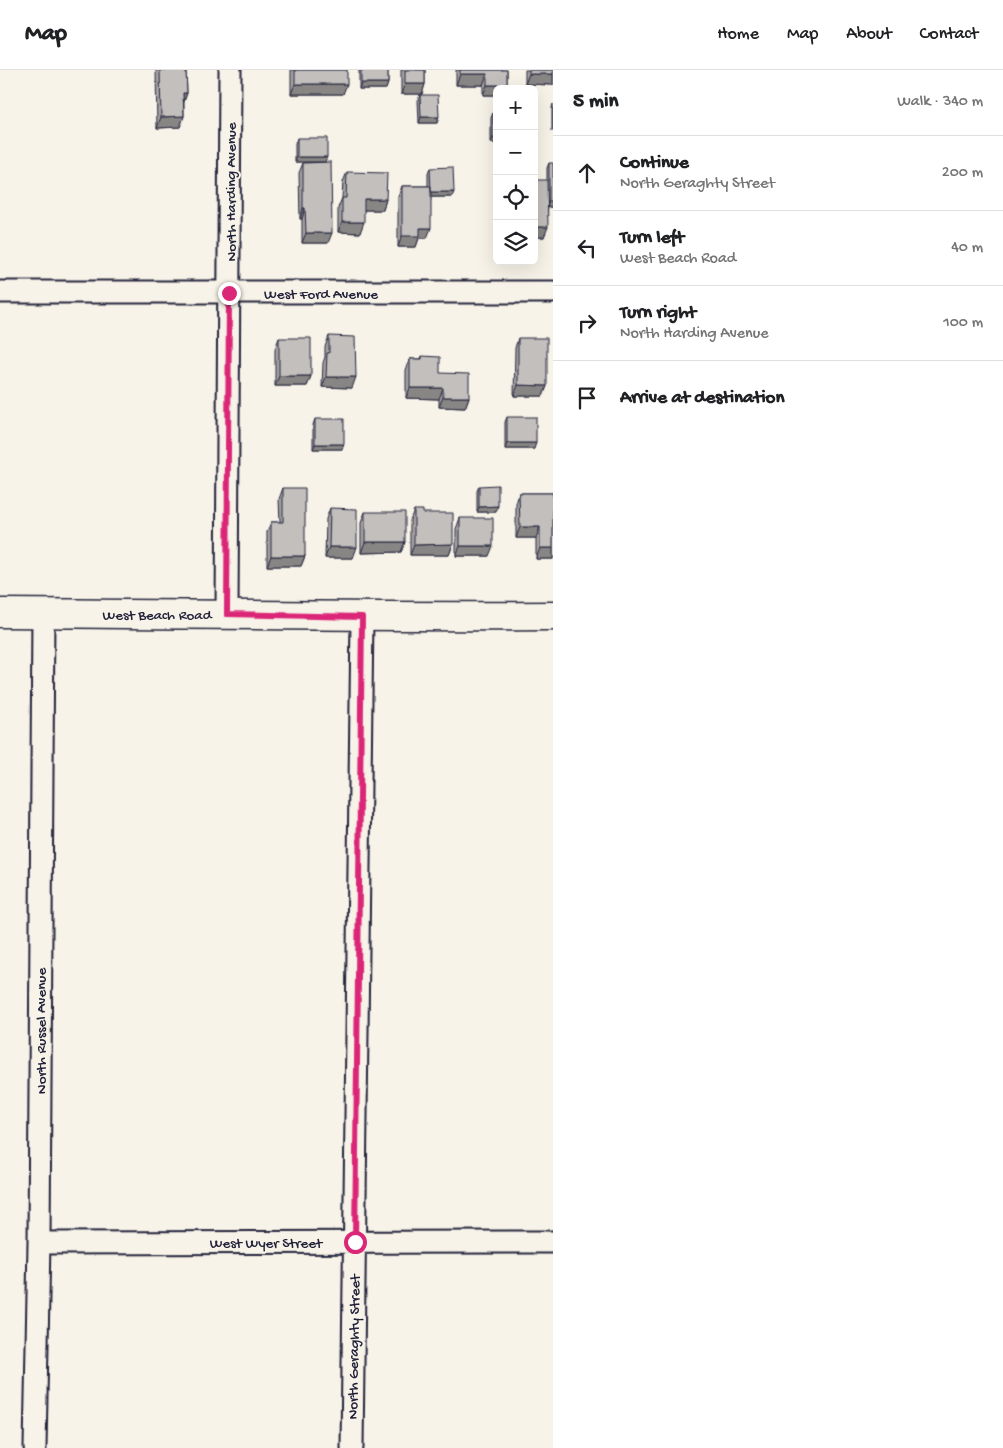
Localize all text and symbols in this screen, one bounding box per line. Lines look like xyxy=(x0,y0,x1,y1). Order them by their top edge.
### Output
text: Map xyxy=(25,20,67,49)
text: Home xyxy=(717,24,759,45)
text: Map xyxy=(787,24,818,45)
text: About xyxy=(846,24,892,45)
text: Contact xyxy=(920,24,978,45)
map controls xyxy=(493,85,538,265)
button: + xyxy=(493,85,538,130)
text: 5 min xyxy=(573,90,618,115)
text: Walk · 340 m xyxy=(897,93,983,112)
street label: North Harding Avenue xyxy=(223,122,241,262)
button: − xyxy=(493,130,538,175)
text: Continue xyxy=(620,152,689,175)
icon: ahead xyxy=(573,159,601,187)
text: 200 m xyxy=(942,164,983,183)
button: locate xyxy=(493,175,538,220)
text: North Geraghty Street xyxy=(620,175,775,194)
button: layers xyxy=(493,220,538,265)
text: Turn left xyxy=(620,227,684,250)
icon: left xyxy=(573,234,601,262)
text: 40 m xyxy=(951,239,983,258)
text: West Beach Road xyxy=(620,250,736,269)
route end xyxy=(218,282,241,305)
street label: West Ford Avenue xyxy=(264,286,378,304)
text: Turn right xyxy=(620,302,696,325)
icon: right xyxy=(573,309,601,337)
text: 100 m xyxy=(943,314,983,333)
text: North Harding Avenue xyxy=(620,325,768,344)
icon: arrive xyxy=(573,384,601,412)
text: Arrive at destination xyxy=(620,387,784,410)
street label: West Beach Road xyxy=(103,607,213,625)
street label: North Russel Avenue xyxy=(33,968,51,1094)
route start xyxy=(344,1231,367,1254)
street label: West Wyer Street xyxy=(210,1235,324,1253)
street label: North Geraghty Street xyxy=(345,1272,365,1420)

